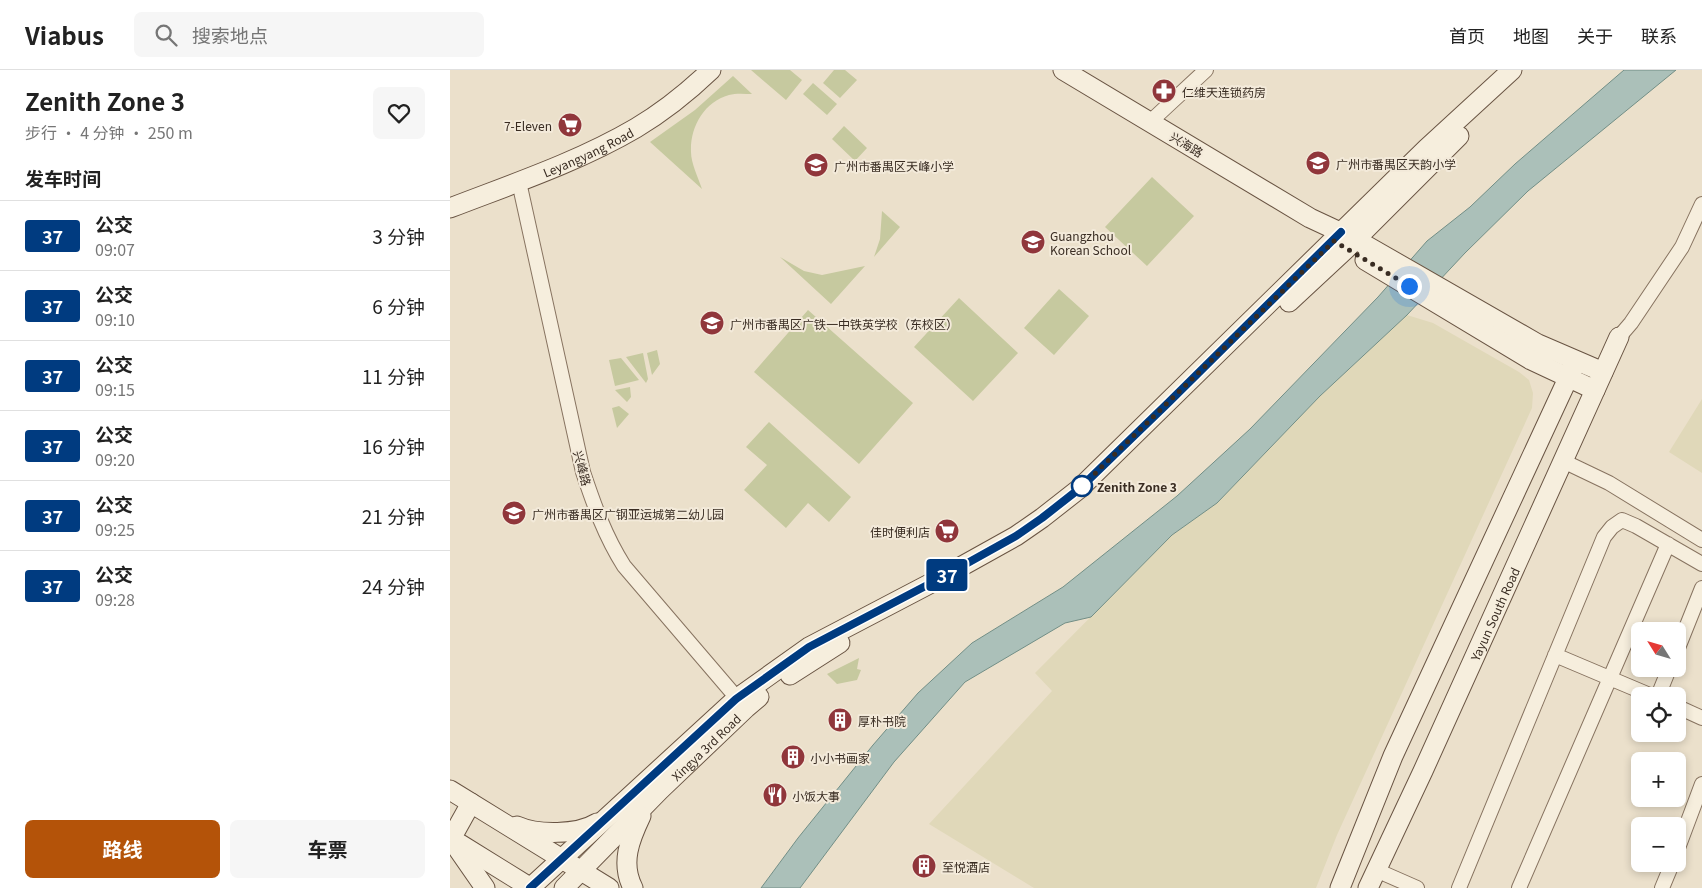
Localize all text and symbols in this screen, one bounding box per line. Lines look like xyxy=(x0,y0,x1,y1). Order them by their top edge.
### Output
search box xyxy=(134,12,484,57)
text: Viabus xyxy=(25,17,104,52)
icon: search xyxy=(152,21,180,49)
text: 搜索地点 xyxy=(192,21,268,48)
text: 首页 xyxy=(1449,22,1485,48)
text: 地图 xyxy=(1513,22,1549,48)
text: 关于 xyxy=(1577,22,1613,48)
text: 联系 xyxy=(1641,22,1677,48)
pharmacy icon: 仁维天连锁药房 xyxy=(1151,78,1177,104)
text: Zenith Zone 3 xyxy=(25,83,185,118)
place label: 仁维天连锁药房 xyxy=(1182,83,1266,100)
button: heart xyxy=(373,87,425,139)
supermarket icon: 7-Eleven xyxy=(557,112,583,138)
place label: 7-Eleven xyxy=(504,117,552,134)
text: 步行 · 4 分钟 · 250 m xyxy=(25,120,193,144)
street label: Leyangyang Road xyxy=(540,123,636,180)
street label: 兴海路 xyxy=(1167,127,1207,161)
school or university icon: 广州市番禺区天韵小学 xyxy=(1305,150,1331,176)
school or university icon: 广州市番禺区天峰小学 xyxy=(803,152,829,178)
place label: 广州市番禺区天韵小学 xyxy=(1336,155,1456,172)
place label: 广州市番禺区天峰小学 xyxy=(834,157,954,174)
text: 发车时间 xyxy=(25,164,101,191)
text: 公交 xyxy=(95,210,133,237)
text: 3 分钟 xyxy=(372,222,425,249)
text: 37 xyxy=(42,223,63,249)
place label: Guangzhou Korean School xyxy=(1050,227,1131,258)
school or university icon: Guangzhou Korean School xyxy=(1020,229,1046,255)
text: 09:07 xyxy=(95,237,135,261)
your location xyxy=(1397,274,1422,299)
text: 公交 xyxy=(95,280,133,307)
text: 6 分钟 xyxy=(372,292,425,319)
text: 37 xyxy=(42,293,63,319)
text: 09:10 xyxy=(95,307,135,331)
school or university icon: 广州市番禺区广铁一中铁英学校（东校区） xyxy=(699,310,725,336)
place label: 广州市番禺区广铁一中铁英学校（东校区） xyxy=(730,315,958,332)
text: 公交 xyxy=(95,350,133,377)
text: 11 分钟 xyxy=(362,362,425,389)
text: 37 xyxy=(42,363,63,389)
text: 09:15 xyxy=(95,377,135,401)
text: 公交 xyxy=(95,420,133,447)
text: 16 分钟 xyxy=(362,432,425,459)
text: 37 xyxy=(42,433,63,459)
text: 09:20 xyxy=(95,447,135,471)
street label: 兴峰路 xyxy=(570,448,596,488)
marker: Zenith Zone 3 xyxy=(1071,475,1093,497)
place label: Zenith Zone 3 xyxy=(1097,478,1177,495)
text: 公交 xyxy=(95,490,133,517)
school or university icon: 广州市番禺区广钢亚运城第二幼儿园 xyxy=(501,500,527,526)
text: 21 分钟 xyxy=(362,502,425,529)
text: 37 xyxy=(42,503,63,529)
place label: 广州市番禺区广钢亚运城第二幼儿园 xyxy=(532,505,724,522)
text: 09:25 xyxy=(95,517,135,541)
supermarket icon: 佳时便利店 xyxy=(934,518,960,544)
place label: 佳时便利店 xyxy=(870,523,930,540)
line badge: 37 xyxy=(924,559,970,591)
text: 公交 xyxy=(95,560,133,587)
text: 37 xyxy=(936,562,958,588)
street label: Yayun South Road xyxy=(1465,564,1523,664)
text: 24 分钟 xyxy=(362,572,425,599)
text: 37 xyxy=(42,573,63,599)
text: 09:28 xyxy=(95,587,135,611)
north arrow xyxy=(1631,622,1686,678)
map controls xyxy=(1631,622,1686,872)
button: locate xyxy=(1631,687,1686,742)
building icon: 厚朴书院 xyxy=(827,707,853,733)
street label: Xingya 3rd Road xyxy=(667,709,744,784)
place label: 厚朴书院 xyxy=(858,712,906,729)
building icon: 小小书画家 xyxy=(780,744,806,770)
place label: 小小书画家 xyxy=(810,749,870,766)
button: + xyxy=(1631,752,1686,807)
restaurant icon: 小饭大事 xyxy=(762,782,788,808)
place label: 小饭大事 xyxy=(792,787,840,804)
button: − xyxy=(1631,817,1686,872)
button: 路线 xyxy=(25,820,220,878)
button: 车票 xyxy=(230,820,425,878)
building icon: 至悦酒店 xyxy=(911,853,937,879)
place label: 至悦酒店 xyxy=(942,858,990,875)

